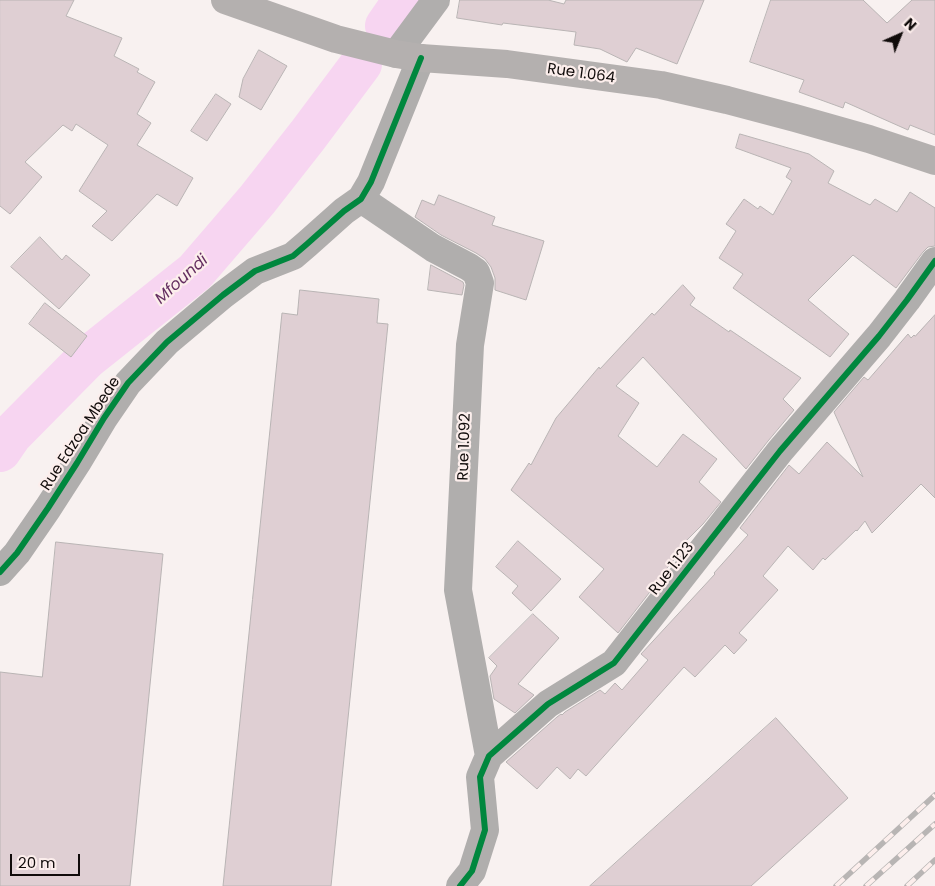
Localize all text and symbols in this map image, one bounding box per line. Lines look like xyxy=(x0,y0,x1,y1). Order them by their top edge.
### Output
north arrow xyxy=(875,10,925,60)
text: N xyxy=(900,13,921,35)
street label: Rue 1.064 xyxy=(546,60,616,88)
water label: Mfoundi xyxy=(152,251,212,309)
street label: Rue Edzoa Mbede xyxy=(37,374,125,494)
street label: Rue 1.092 xyxy=(455,413,475,481)
street label: Rue 1.123 xyxy=(646,539,698,599)
scale bar xyxy=(12,844,82,876)
text: 20 m xyxy=(18,852,56,873)

